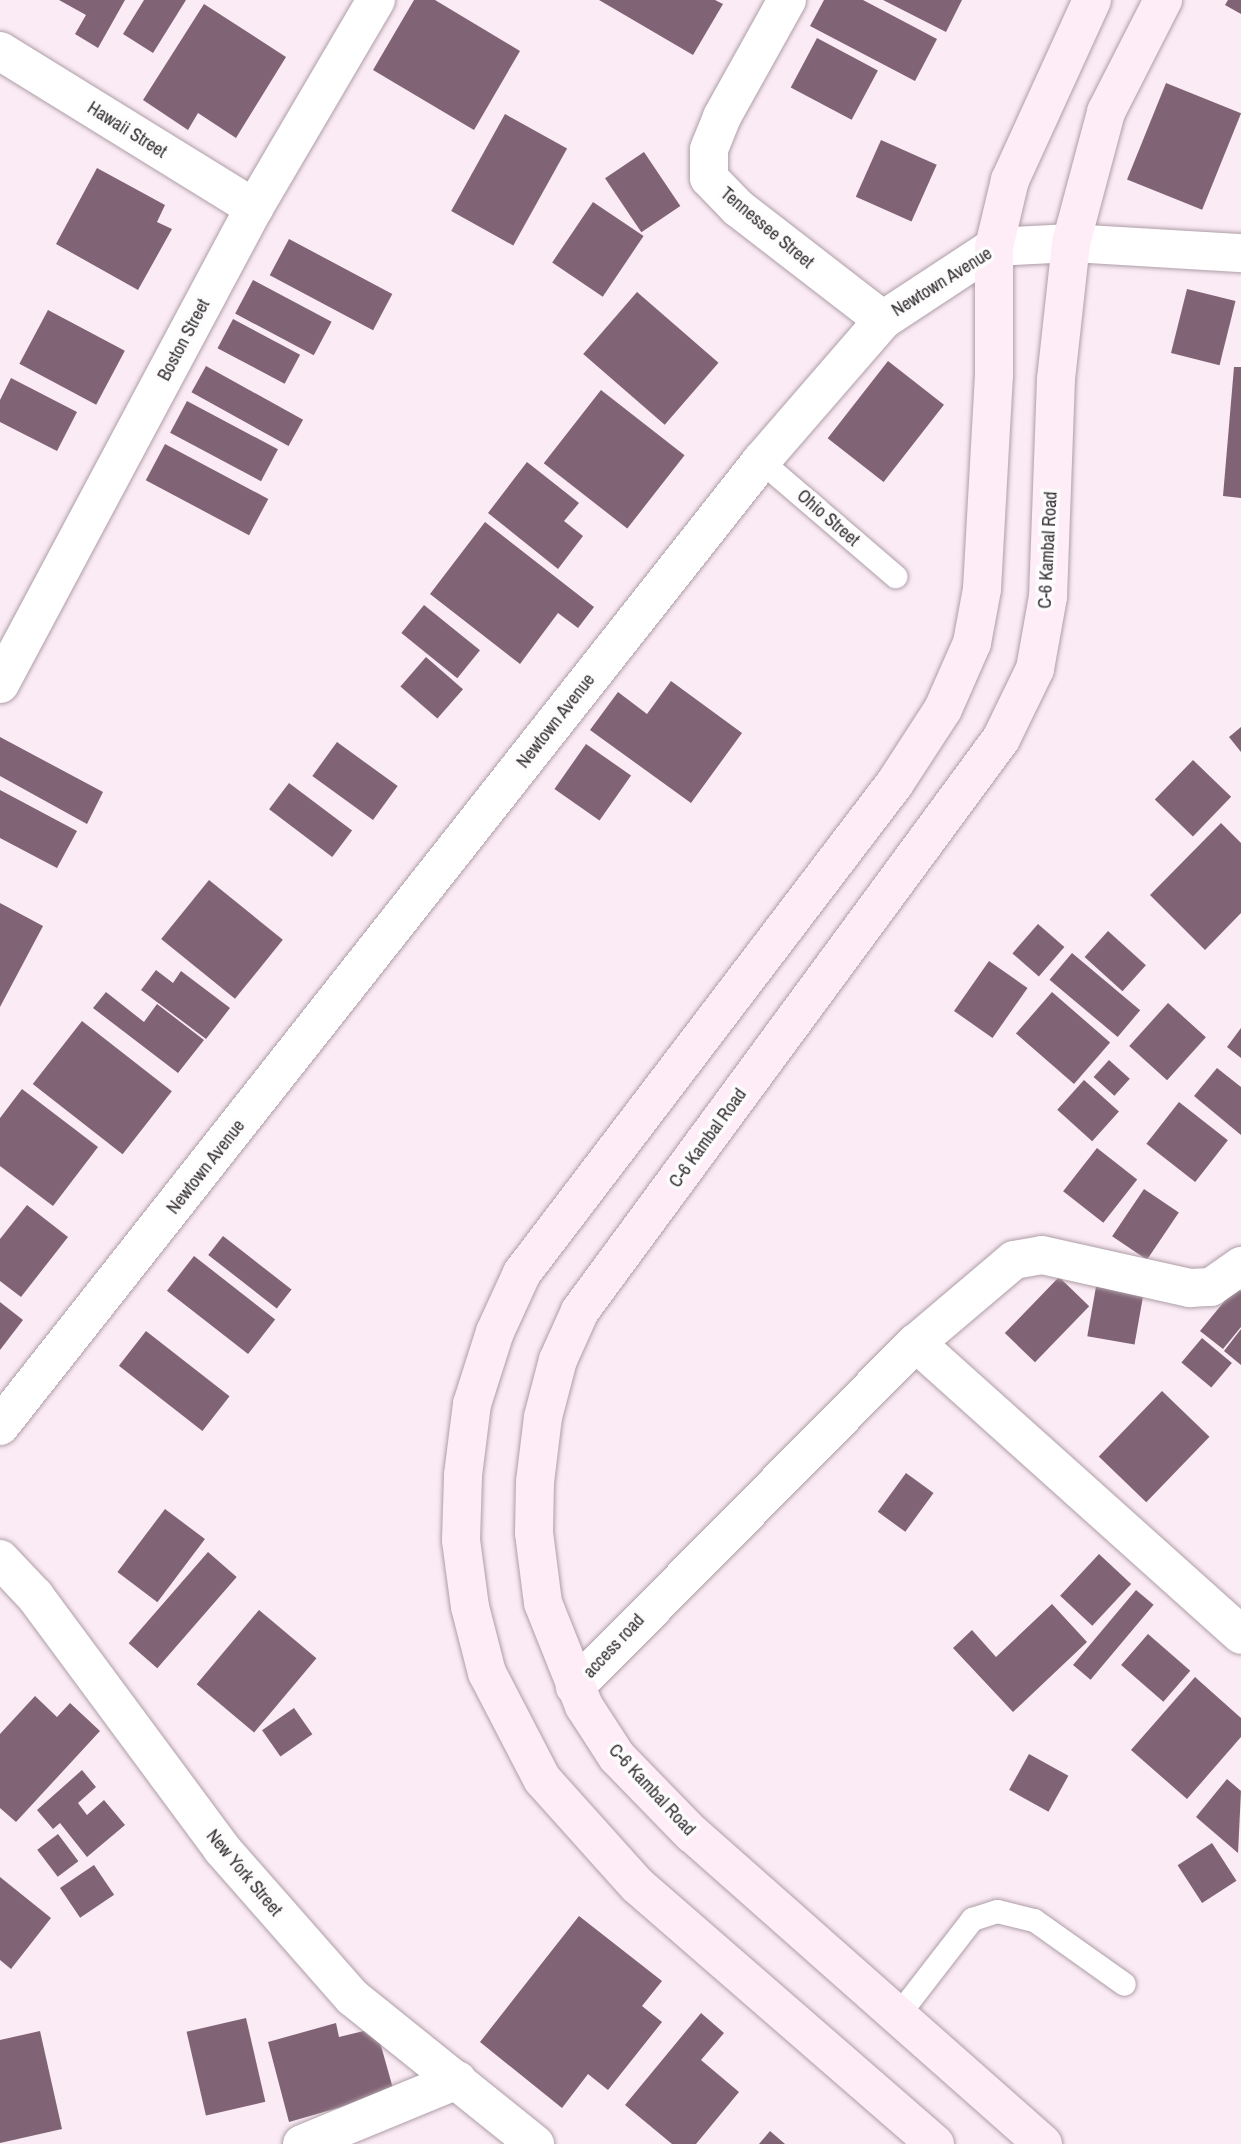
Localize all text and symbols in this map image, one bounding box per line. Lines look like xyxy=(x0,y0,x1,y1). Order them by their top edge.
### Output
street label: Hawaii Street xyxy=(83,97,171,163)
street label: Tennessee Street xyxy=(716,183,818,273)
street label: Newtown Avenue xyxy=(888,242,996,322)
street label: Boston Street xyxy=(153,295,215,385)
street label: Ohio Street xyxy=(792,485,864,551)
street label: C-6 Kambal Road xyxy=(1034,491,1062,609)
street label: Newtown Avenue xyxy=(512,669,600,773)
street label: C-6 Kambal Road xyxy=(665,1084,751,1192)
street label: Newtown Avenue xyxy=(162,1115,250,1219)
street label: access road xyxy=(579,1610,649,1682)
street label: C-6 Kambal Road xyxy=(604,1740,700,1840)
street label: New York Street xyxy=(202,1825,286,1921)

